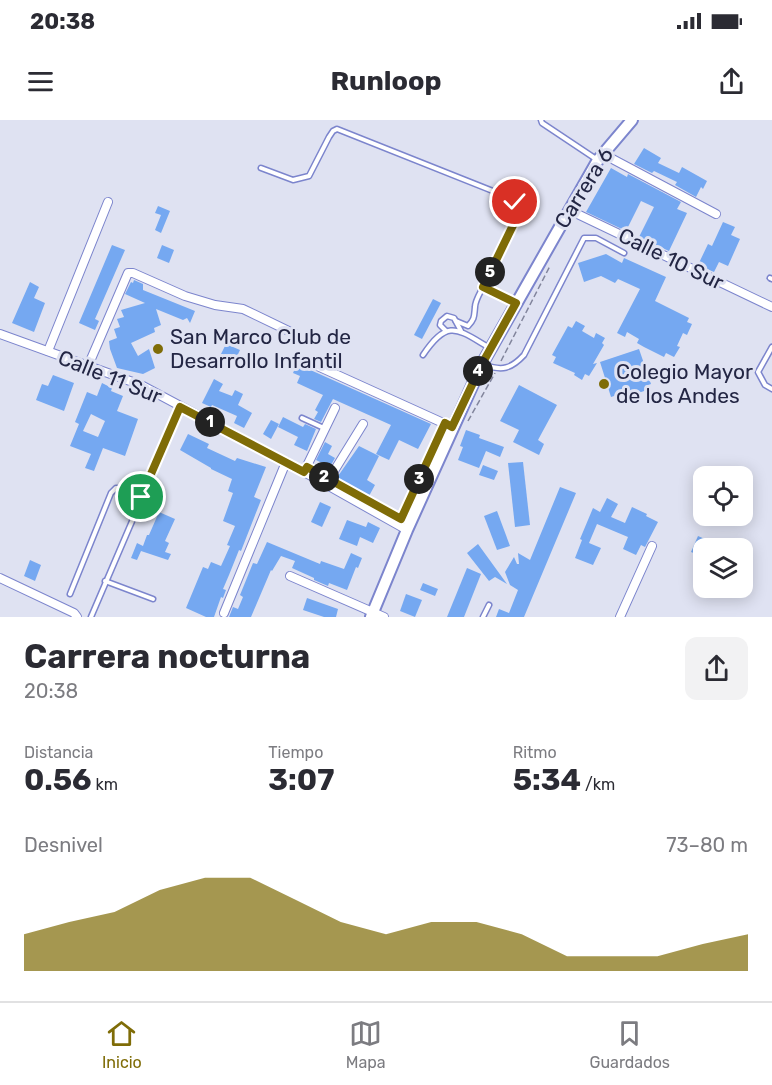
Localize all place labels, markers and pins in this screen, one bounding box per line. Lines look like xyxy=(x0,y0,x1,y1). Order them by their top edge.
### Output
pin xyxy=(489,176,540,227)
pin: 5 xyxy=(475,257,505,287)
place label: San Marco Club de Desarrollo Infantil xyxy=(170,324,351,373)
marker: San Marco Club de Desarrollo Infantil xyxy=(151,342,165,356)
pin: 4 xyxy=(463,356,493,386)
place label: Colegio Mayor de los Andes xyxy=(616,359,753,408)
marker: Colegio Mayor de los Andes xyxy=(597,377,611,391)
pin: 1 xyxy=(195,407,225,437)
pin: 2 xyxy=(309,462,339,492)
pin: 3 xyxy=(404,464,434,494)
pin xyxy=(115,471,166,522)

